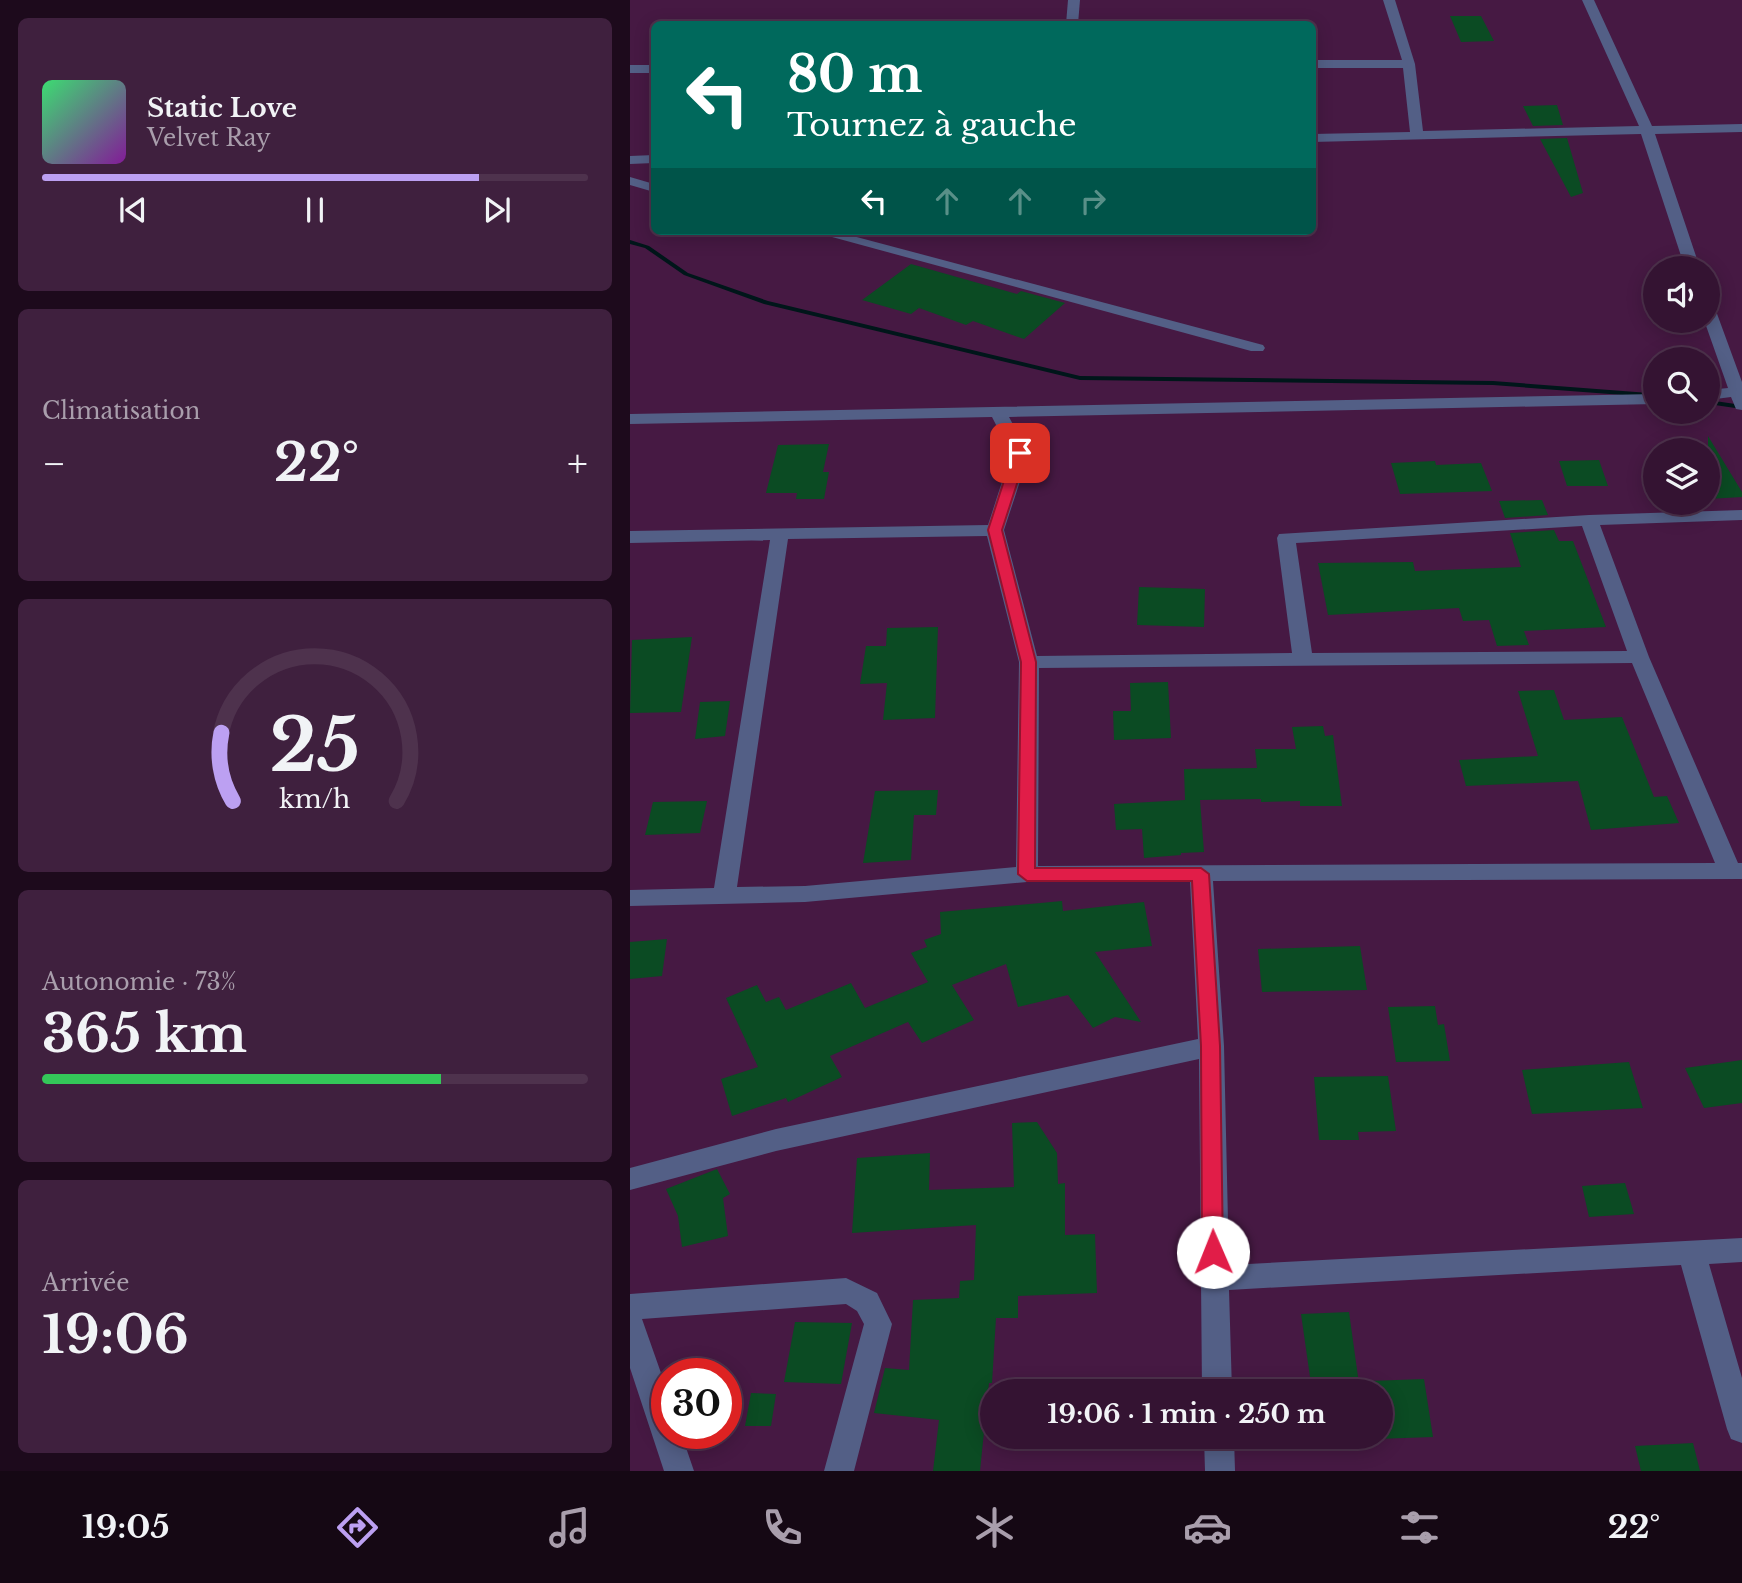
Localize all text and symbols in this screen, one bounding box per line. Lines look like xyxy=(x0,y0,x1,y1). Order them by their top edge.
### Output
text: 80 m xyxy=(787,44,922,105)
icon: left xyxy=(672,49,763,140)
text: Static Love xyxy=(147,92,297,124)
text: Tournez à gauche xyxy=(787,105,1077,145)
text: Velvet Ray xyxy=(147,124,271,152)
icon: left xyxy=(855,182,893,220)
icon: ahead xyxy=(928,182,966,220)
icon: ahead xyxy=(1001,182,1039,220)
icon: right xyxy=(1074,182,1112,220)
icon: previous xyxy=(114,191,152,229)
icon: pause xyxy=(296,191,334,229)
icon: next xyxy=(478,191,516,229)
map controls xyxy=(1643,256,1720,515)
button: sound xyxy=(1643,256,1720,333)
button: search xyxy=(1643,347,1720,424)
text: Climatisation xyxy=(42,397,200,425)
pin xyxy=(990,423,1050,483)
text: 22° xyxy=(274,431,359,495)
icon: arrive xyxy=(1001,434,1039,472)
button: layers xyxy=(1643,438,1720,515)
text: − xyxy=(42,440,66,487)
text: + xyxy=(567,440,588,487)
text: 25 xyxy=(270,701,360,792)
text: km/h xyxy=(280,784,350,815)
text: Autonomie · 73% xyxy=(42,968,236,996)
text: 365 km xyxy=(42,1002,247,1066)
position arrow xyxy=(1176,1215,1250,1289)
text: Arrivée xyxy=(42,1269,129,1297)
text: 19:06 xyxy=(42,1303,189,1367)
speed limit sign: 30 xyxy=(651,1358,742,1449)
text: 19:06 · 1 min · 250 m xyxy=(1047,1398,1326,1430)
icon: directions xyxy=(333,1503,382,1552)
icon: music xyxy=(545,1503,594,1552)
icon: phone xyxy=(758,1503,807,1552)
icon: climate xyxy=(970,1503,1019,1552)
icon: car xyxy=(1183,1503,1232,1552)
icon: filters xyxy=(1395,1503,1444,1552)
text: 19:05 xyxy=(82,1507,170,1547)
text: 22° xyxy=(1608,1507,1660,1547)

